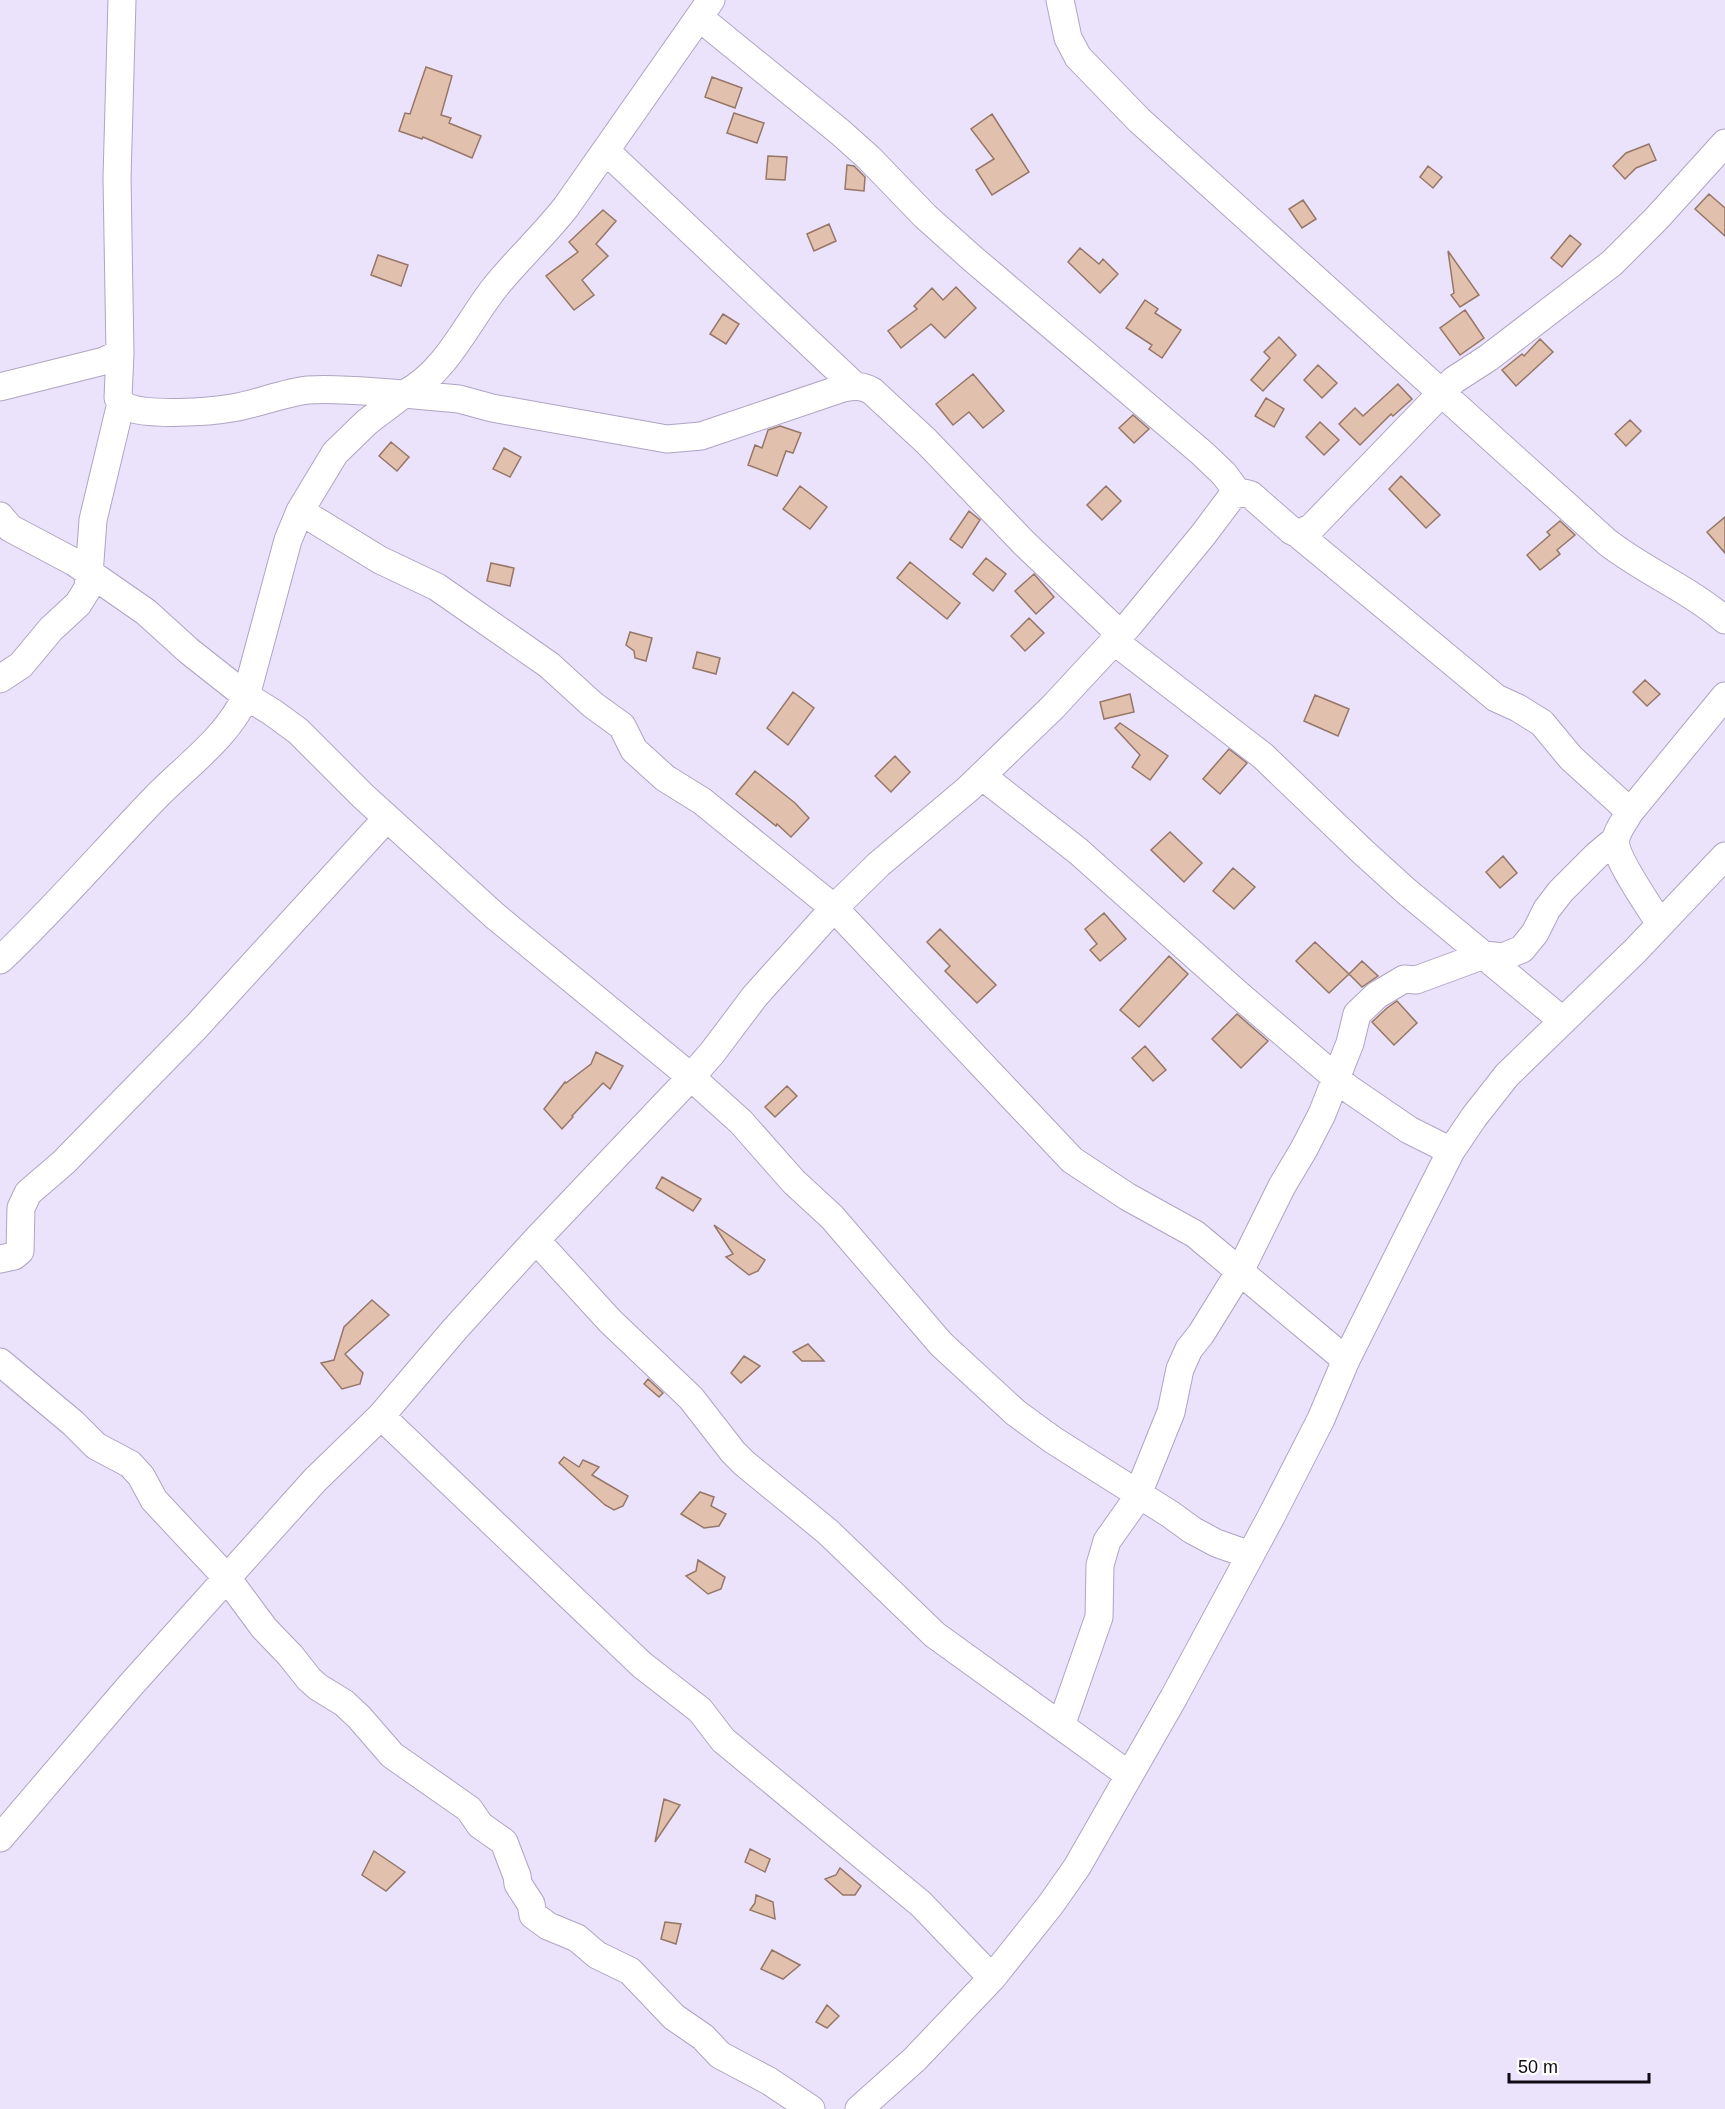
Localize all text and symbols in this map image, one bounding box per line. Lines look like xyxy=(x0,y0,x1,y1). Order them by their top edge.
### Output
scale bar xyxy=(1509,2046,1648,2084)
text: 50 m xyxy=(1518,2057,1558,2077)

